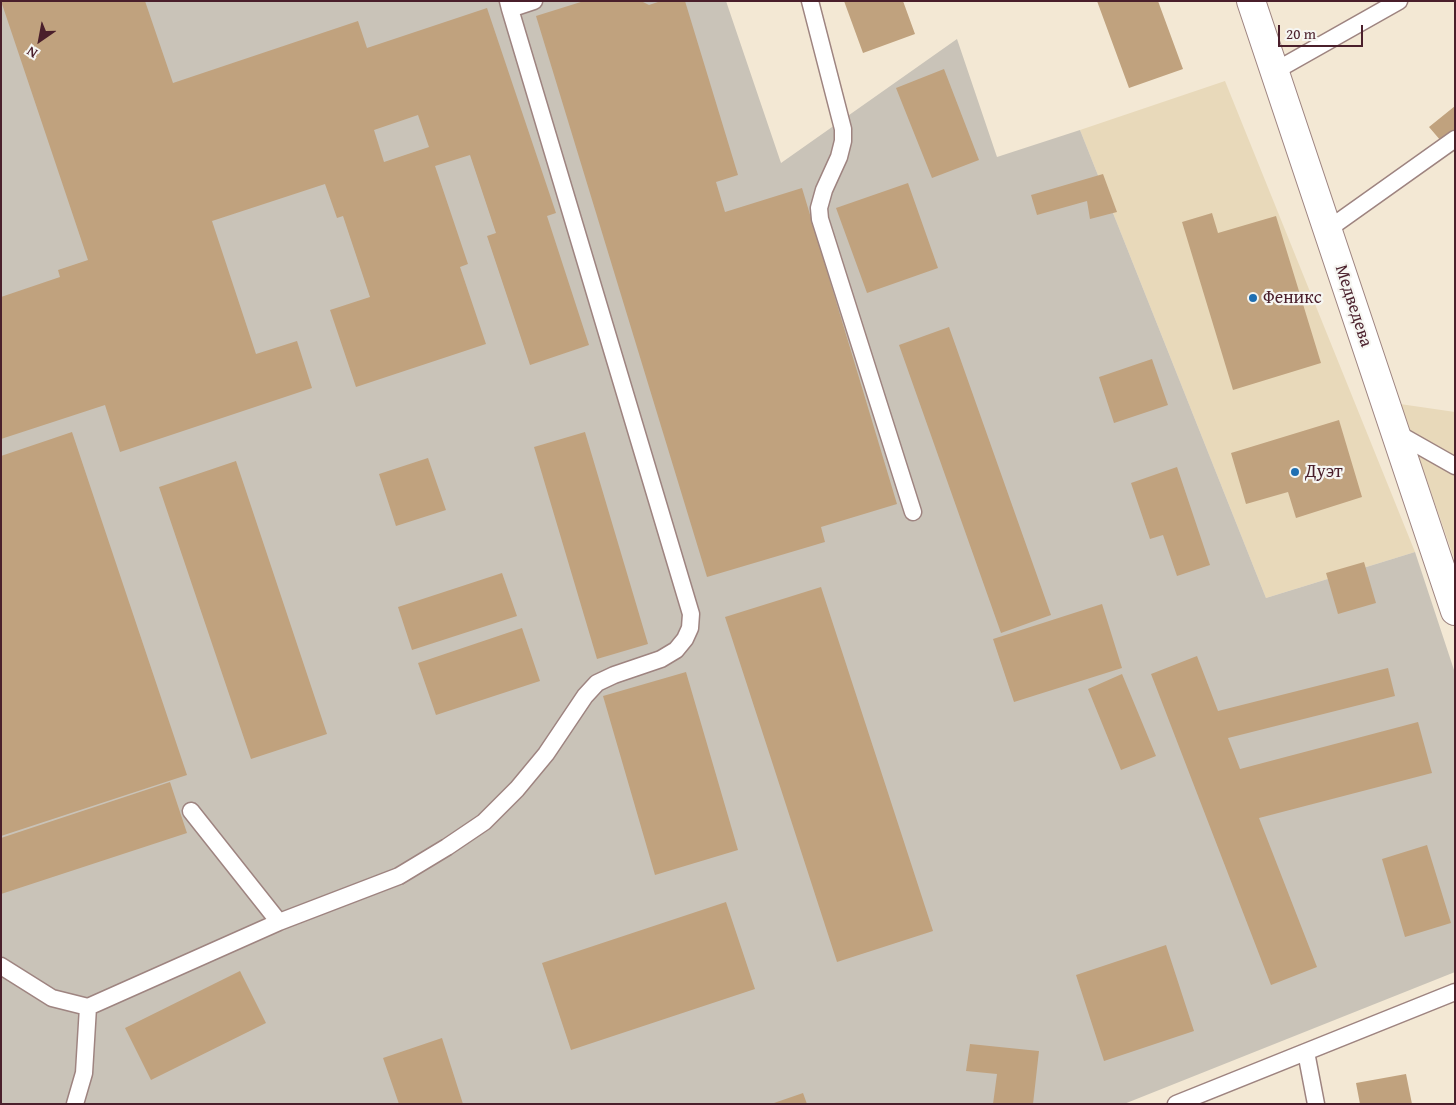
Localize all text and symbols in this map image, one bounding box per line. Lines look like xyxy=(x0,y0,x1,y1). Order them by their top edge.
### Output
north arrow xyxy=(15,15,65,65)
scale bar xyxy=(1281,15,1366,47)
text: 20 m xyxy=(1286,23,1316,44)
text: N xyxy=(22,42,41,64)
street label: Медведева xyxy=(1330,262,1376,350)
place label: Феникс xyxy=(1263,287,1322,309)
marker: Феникс xyxy=(1247,292,1259,304)
place label: Дуэт xyxy=(1305,461,1343,483)
marker: Дуэт xyxy=(1289,466,1301,478)

